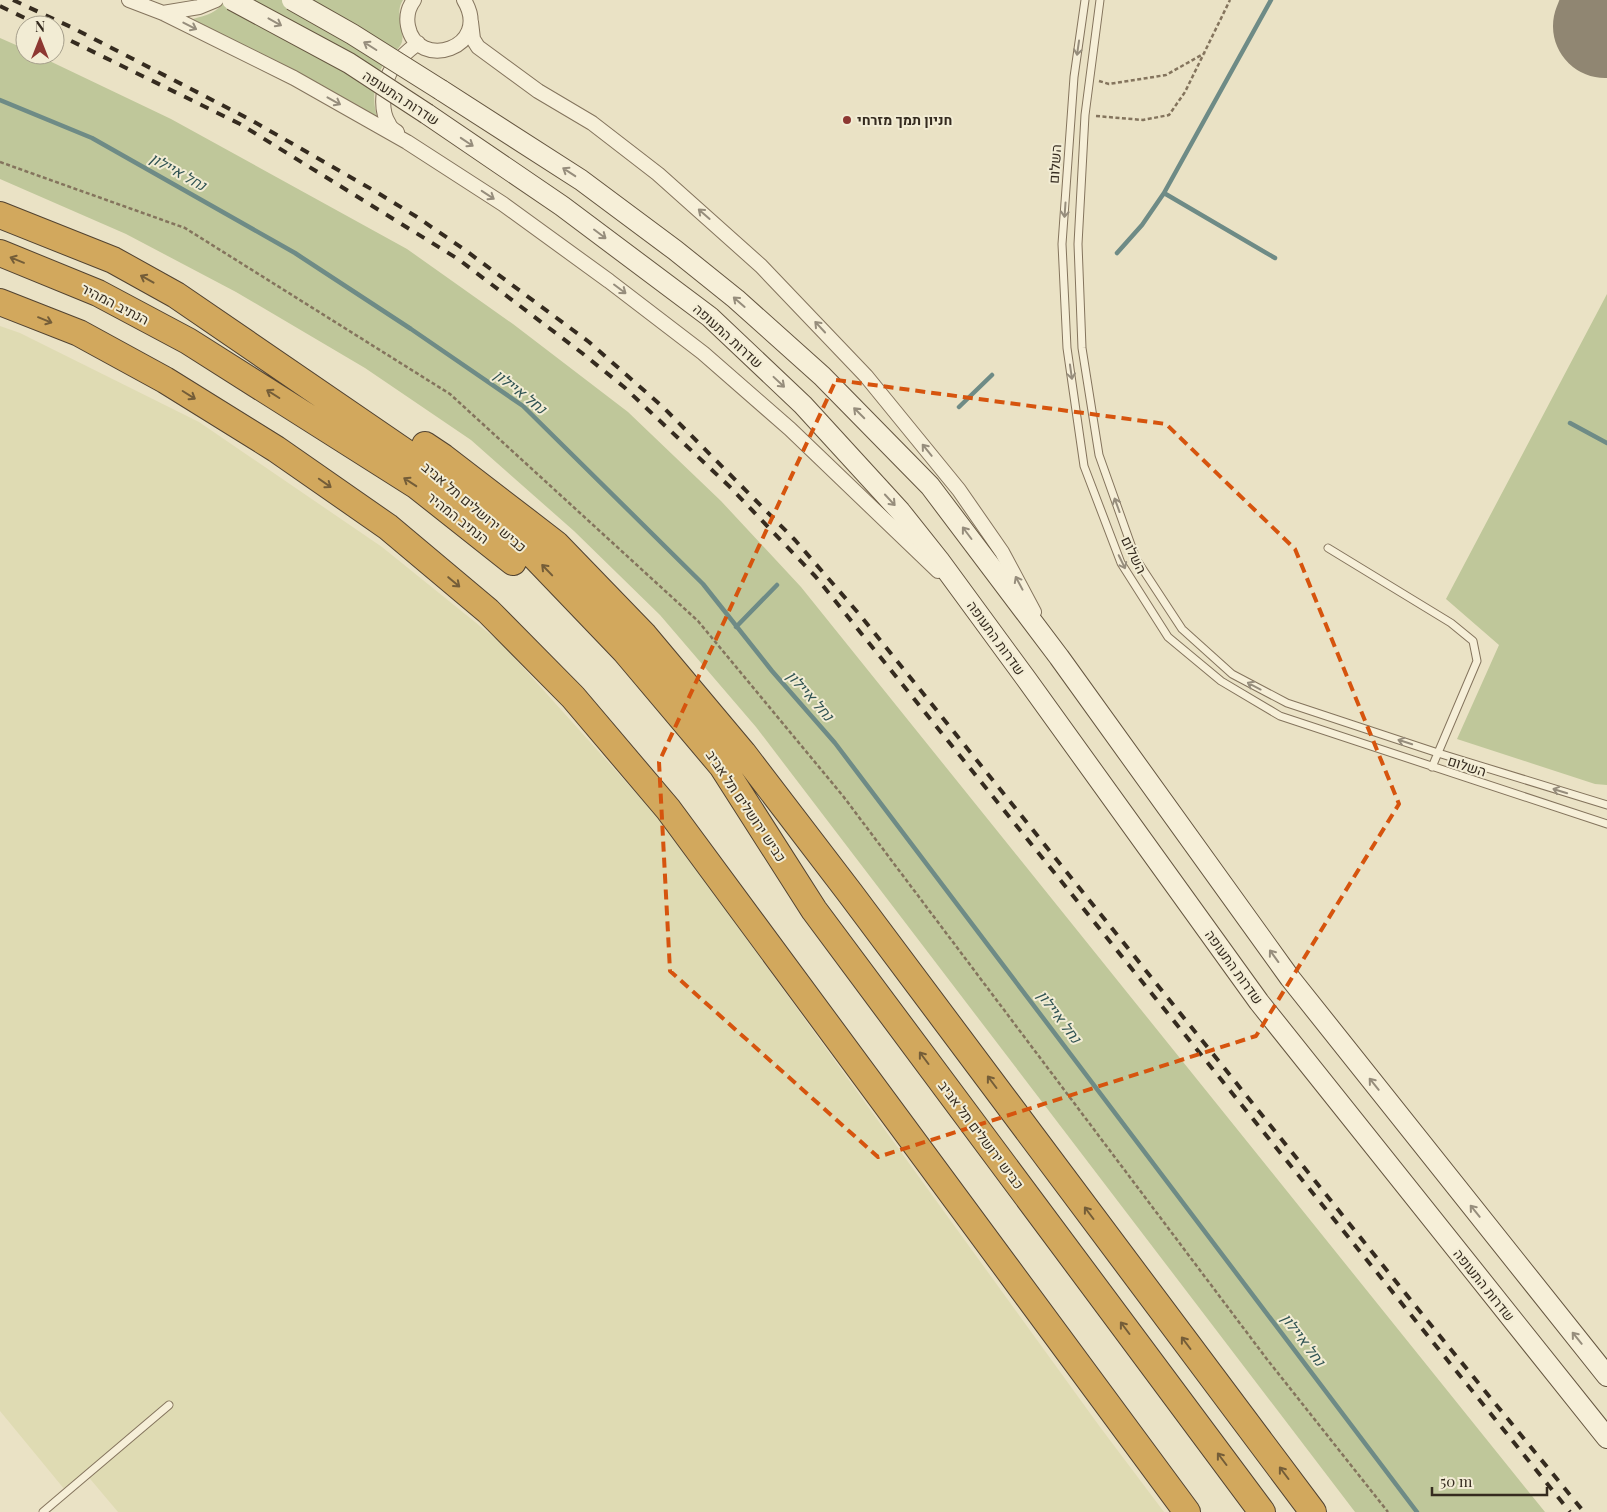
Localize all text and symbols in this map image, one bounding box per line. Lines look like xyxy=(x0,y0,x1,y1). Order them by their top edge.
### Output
north arrow xyxy=(15,15,65,65)
text: N xyxy=(35,17,45,36)
one-way arrow xyxy=(267,18,282,28)
one-way arrow xyxy=(182,22,197,31)
one-way arrow xyxy=(364,40,378,50)
one-way arrow xyxy=(1073,40,1083,56)
street label: שדרות התעופה xyxy=(359,66,443,129)
one-way arrow xyxy=(327,96,342,106)
place label: חניון תמך מזרחי xyxy=(857,110,952,129)
marker: חניון תמך מזרחי xyxy=(841,114,853,126)
one-way arrow xyxy=(459,137,473,147)
street label: השלום xyxy=(1044,144,1065,184)
water label: נחל איילון xyxy=(147,148,211,195)
one-way arrow xyxy=(562,166,576,177)
one-way arrow xyxy=(481,189,495,200)
one-way arrow xyxy=(1060,202,1069,218)
one-way arrow xyxy=(698,209,711,220)
one-way arrow xyxy=(593,229,606,240)
one-way arrow xyxy=(10,255,25,265)
one-way arrow xyxy=(140,274,155,284)
street label: הנתיב המהיר xyxy=(78,278,152,329)
one-way arrow xyxy=(613,284,626,295)
one-way arrow xyxy=(733,297,746,308)
street label: שדרות התעופה xyxy=(689,299,767,372)
one-way arrow xyxy=(37,316,52,325)
one-way arrow xyxy=(814,321,826,334)
one-way arrow xyxy=(1066,364,1076,380)
water label: נחל איילון xyxy=(490,365,552,419)
one-way arrow xyxy=(772,376,785,388)
one-way arrow xyxy=(266,389,280,400)
one-way arrow xyxy=(182,390,196,400)
one-way arrow xyxy=(852,407,865,419)
one-way arrow xyxy=(921,444,932,457)
street label: כביש ירושלים תל אביב xyxy=(418,457,531,556)
one-way arrow xyxy=(403,477,417,487)
one-way arrow xyxy=(318,478,332,488)
street label: הנתיב המהיר xyxy=(423,487,493,548)
one-way arrow xyxy=(885,494,896,507)
one-way arrow xyxy=(1112,498,1121,514)
one-way arrow xyxy=(962,527,973,540)
street label: השלום xyxy=(1117,533,1152,577)
one-way arrow xyxy=(1117,554,1127,569)
one-way arrow xyxy=(541,564,553,576)
one-way arrow xyxy=(1014,576,1024,591)
one-way arrow xyxy=(447,577,460,588)
street label: שדרות התעופה xyxy=(963,597,1030,679)
water label: נחל איילון xyxy=(783,666,840,726)
one-way arrow xyxy=(1247,680,1261,690)
one-way arrow xyxy=(1398,737,1414,747)
street label: כביש ירושלים תל אביב xyxy=(702,746,791,865)
street label: השלום xyxy=(1445,750,1489,781)
one-way arrow xyxy=(1553,785,1569,795)
street label: שדרות התעופה xyxy=(1201,926,1268,1008)
one-way arrow xyxy=(1269,949,1279,963)
water label: נחל איילון xyxy=(1033,986,1087,1048)
one-way arrow xyxy=(919,1051,929,1065)
one-way arrow xyxy=(986,1076,997,1089)
street label: כביש ירושלים תל אביב xyxy=(934,1077,1028,1193)
one-way arrow xyxy=(1369,1078,1380,1091)
one-way arrow xyxy=(1470,1205,1481,1218)
one-way arrow xyxy=(1084,1206,1094,1220)
street label: שדרות התעופה xyxy=(1449,1245,1519,1325)
water label: נחל איילון xyxy=(1277,1309,1331,1371)
one-way arrow xyxy=(1120,1322,1131,1335)
one-way arrow xyxy=(1571,1332,1582,1345)
one-way arrow xyxy=(1181,1336,1191,1350)
one-way arrow xyxy=(1217,1453,1228,1466)
scale bar xyxy=(1432,1464,1547,1496)
one-way arrow xyxy=(1278,1467,1289,1480)
text: 50 m xyxy=(1440,1471,1473,1491)

